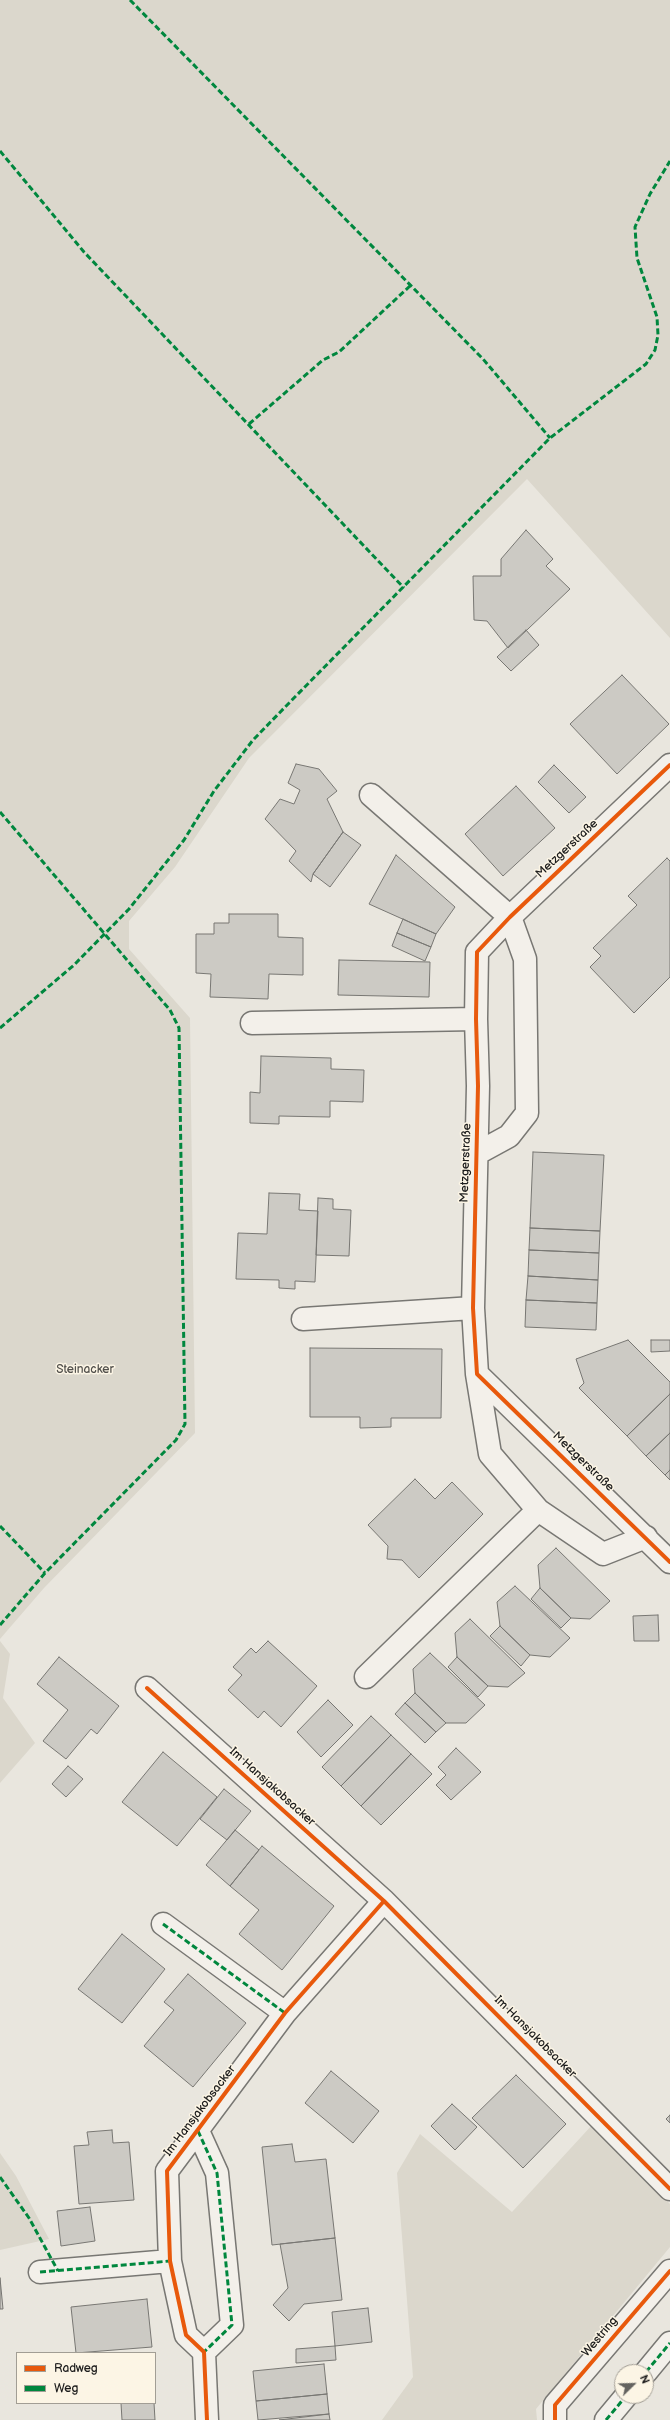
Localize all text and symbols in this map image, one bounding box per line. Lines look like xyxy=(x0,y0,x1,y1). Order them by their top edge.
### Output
street label: Metzgerstraße xyxy=(533,817,601,881)
street label: Metzgerstraße xyxy=(457,1123,475,1203)
park label: Steinacker xyxy=(56,1363,114,1377)
street label: Metzgerstraße xyxy=(549,1429,617,1495)
street label: Im Hansjakobsacker xyxy=(226,1745,318,1829)
street label: Im Hansjakobsacker xyxy=(491,1993,579,2081)
street label: Im Hansjakobsacker xyxy=(161,2063,239,2159)
street label: Westring xyxy=(579,2314,621,2360)
legend xyxy=(16,2352,156,2404)
text: Radweg xyxy=(54,2361,98,2376)
north arrow xyxy=(614,2364,654,2404)
text: N xyxy=(637,2373,652,2386)
text: Weg xyxy=(54,2381,78,2396)

